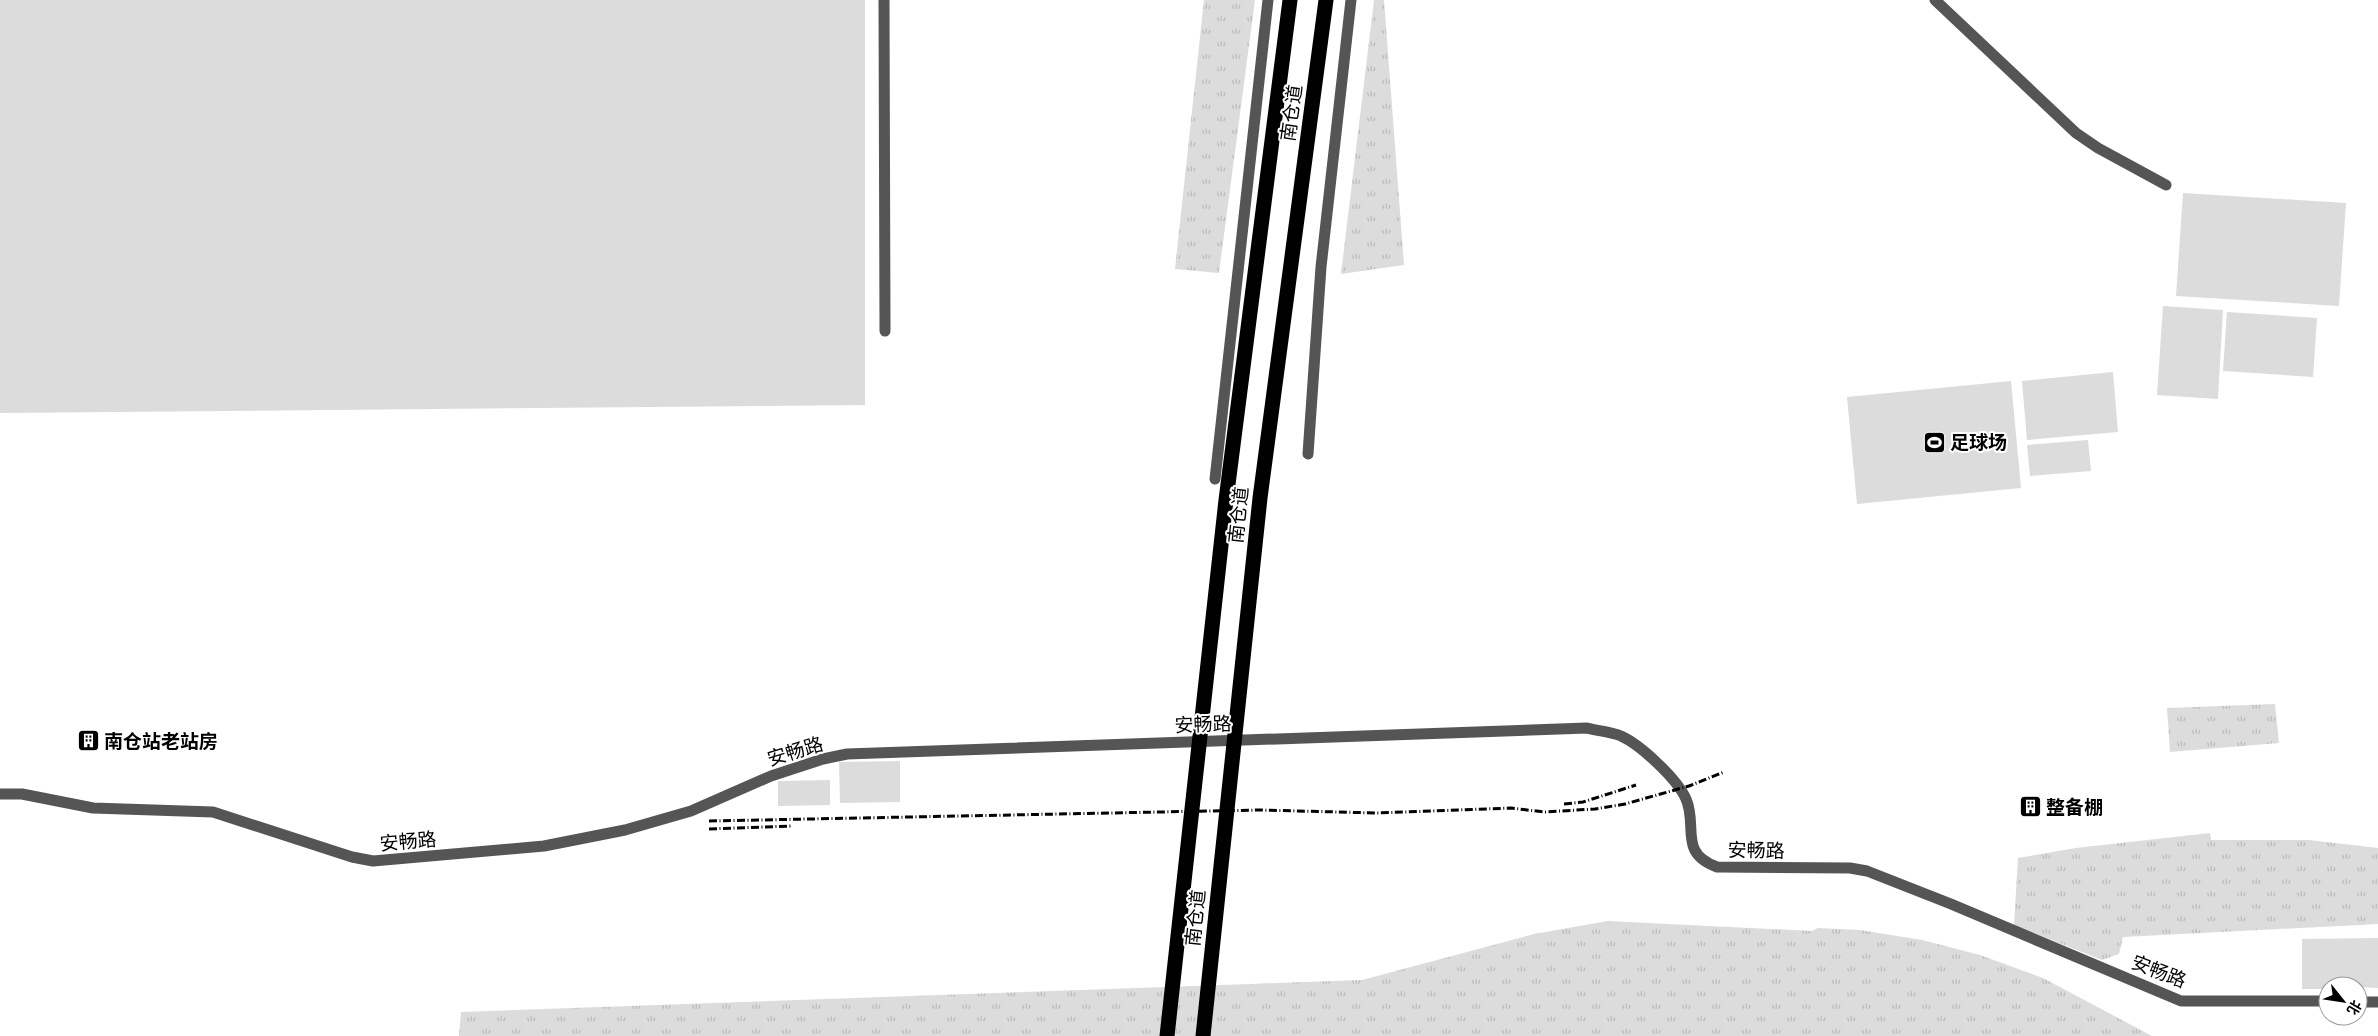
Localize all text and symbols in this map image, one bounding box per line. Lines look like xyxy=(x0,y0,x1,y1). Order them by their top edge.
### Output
street label: 南仓道 xyxy=(1277,83,1307,143)
sports icon: 足球场 xyxy=(1922,430,1946,454)
place label: 足球场 xyxy=(1950,432,2007,454)
street label: 南仓道 xyxy=(1225,486,1253,545)
street label: 安畅路 xyxy=(1174,713,1232,737)
building icon: 南仓站老站房 xyxy=(76,729,100,753)
place label: 南仓站老站房 xyxy=(104,731,218,753)
street label: 安畅路 xyxy=(765,733,826,771)
building icon: 整备棚 xyxy=(2018,795,2042,819)
place label: 整备棚 xyxy=(2046,797,2103,819)
street label: 安畅路 xyxy=(379,829,437,855)
street label: 安畅路 xyxy=(1727,840,1785,862)
street label: 南仓道 xyxy=(1182,889,1210,948)
street label: 安畅路 xyxy=(2128,951,2189,992)
north arrow xyxy=(2318,976,2368,1026)
text: 北 xyxy=(2343,997,2365,1018)

